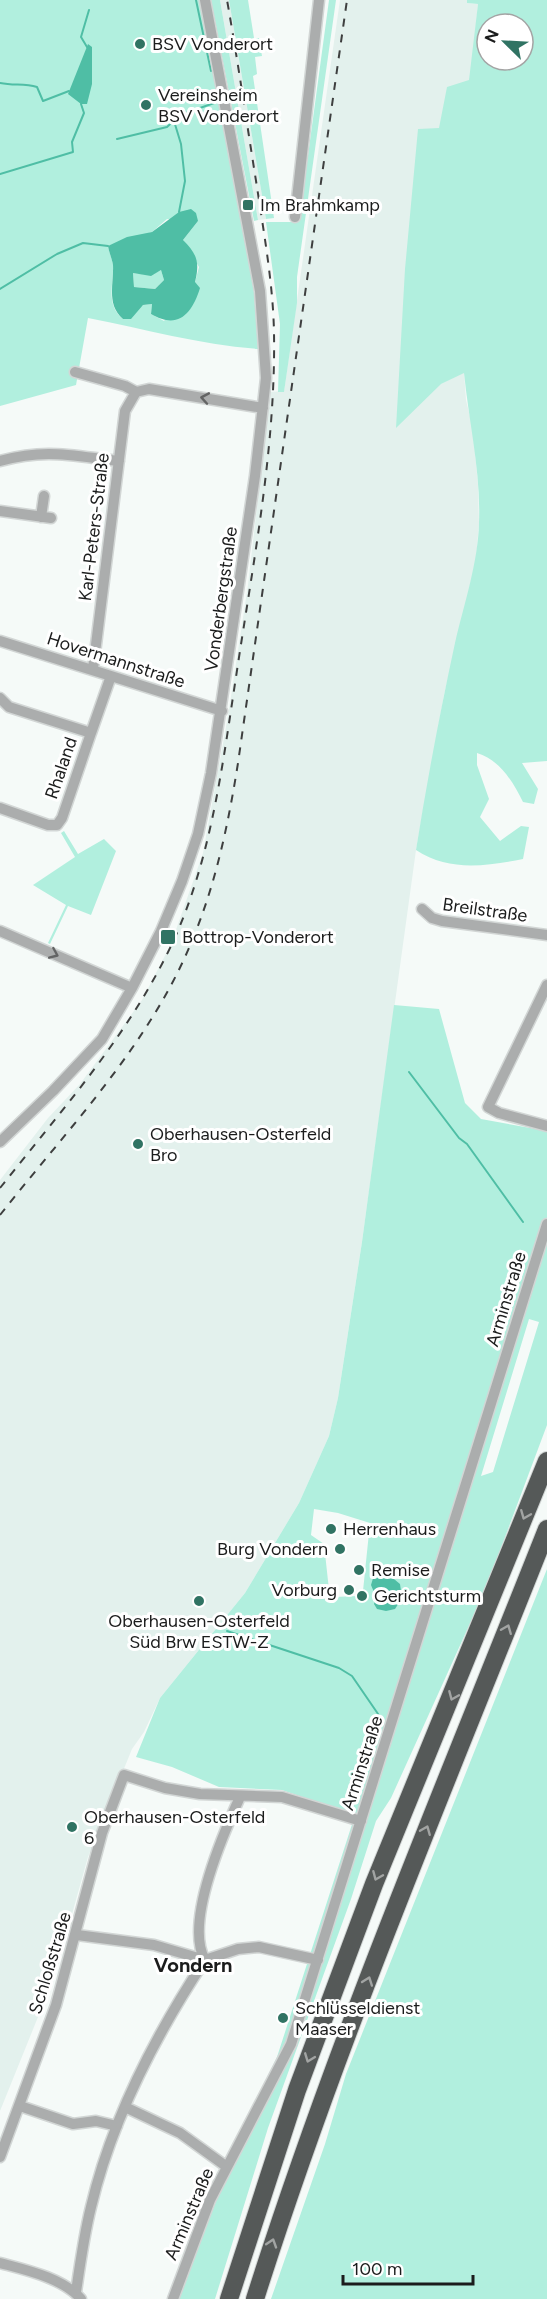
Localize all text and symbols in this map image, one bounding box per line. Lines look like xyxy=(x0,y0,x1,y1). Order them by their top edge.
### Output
north arrow xyxy=(475,12,535,72)
text: N xyxy=(481,27,503,46)
place label: BSV Vonderort xyxy=(152,33,273,55)
marker: BSV Vonderort xyxy=(133,37,147,51)
place label: Vereinsheim BSV Vonderort xyxy=(158,84,279,127)
marker: Vereinsheim BSV Vonderort xyxy=(139,98,153,112)
place label: Im Brahmkamp xyxy=(260,194,380,216)
marker: Im Brahmkamp xyxy=(241,198,255,212)
one-way arrow xyxy=(200,393,210,405)
street label: Karl-Peters-Straße xyxy=(74,451,114,602)
street label: Vonderbergstraße xyxy=(200,525,242,673)
street label: Hovermannstraße xyxy=(44,627,188,693)
street label: Rhaland xyxy=(40,734,82,802)
street label: Breilstraße xyxy=(441,893,529,927)
place label: Bottrop-Vonderort xyxy=(182,926,334,948)
marker: Bottrop-Vonderort xyxy=(159,928,177,946)
one-way arrow xyxy=(47,947,58,959)
place label: Oberhausen-Osterfeld Bro xyxy=(150,1123,331,1166)
marker: Oberhausen-Osterfeld Bro xyxy=(131,1137,145,1151)
street label: Arminstraße xyxy=(481,1249,531,1349)
one-way arrow xyxy=(520,1509,533,1520)
place label: Herrenhaus xyxy=(343,1518,436,1540)
marker: Herrenhaus xyxy=(324,1522,338,1536)
place label: Burg Vondern xyxy=(217,1538,328,1560)
marker: Burg Vondern xyxy=(333,1542,347,1556)
place label: Remise xyxy=(371,1559,430,1581)
marker: Remise xyxy=(352,1563,366,1577)
place label: Vorburg xyxy=(271,1579,337,1601)
marker: Vorburg xyxy=(342,1583,356,1597)
place label: Gerichtsturm xyxy=(374,1585,481,1607)
marker: Gerichtsturm xyxy=(355,1589,369,1603)
marker: Oberhausen-Osterfeld Süd Brw ESTW-Z xyxy=(192,1594,206,1608)
place label: Oberhausen-Osterfeld Süd Brw ESTW-Z xyxy=(108,1610,290,1653)
one-way arrow xyxy=(500,1625,512,1636)
one-way arrow xyxy=(448,1690,460,1701)
street label: Arminstraße xyxy=(336,1713,388,1813)
place label: Oberhausen-Osterfeld 6 xyxy=(84,1806,265,1849)
marker: Oberhausen-Osterfeld 6 xyxy=(65,1820,79,1834)
one-way arrow xyxy=(419,1825,431,1836)
one-way arrow xyxy=(372,1870,384,1881)
street label: Schloßstraße xyxy=(24,1909,76,2017)
district label: Vondern xyxy=(154,1953,232,1977)
one-way arrow xyxy=(360,1976,373,1987)
place label: Schlüsseldienst Maaser xyxy=(295,1997,420,2040)
marker: Schlüsseldienst Maaser xyxy=(276,2011,290,2025)
one-way arrow xyxy=(303,2052,316,2063)
street label: Arminstraße xyxy=(160,2164,218,2264)
one-way arrow xyxy=(265,2238,278,2249)
scale bar xyxy=(343,2248,474,2286)
text: 100 m xyxy=(352,2258,402,2280)

